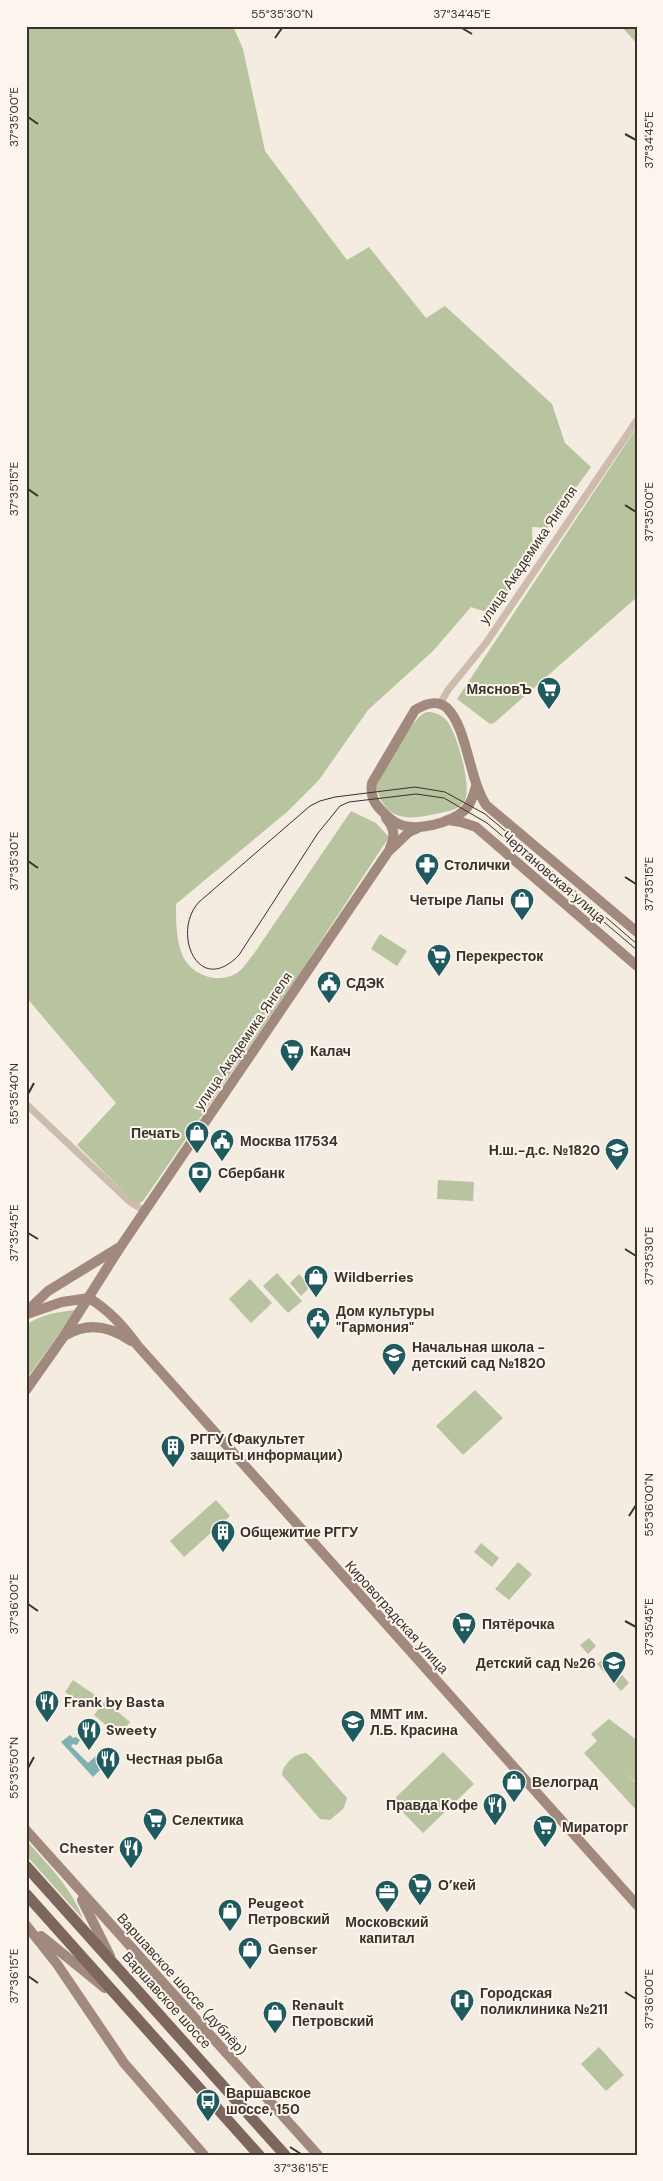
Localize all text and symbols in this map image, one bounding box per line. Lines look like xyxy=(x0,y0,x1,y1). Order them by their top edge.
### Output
text: 55°35'30"N xyxy=(251,6,313,22)
text: 37°34'45"E xyxy=(433,6,491,22)
text: 37°35'00"E xyxy=(6,87,22,147)
text: 37°34'45"E xyxy=(641,111,657,169)
text: 37°35'15"E xyxy=(6,461,22,516)
street label: улица Академика Янгеля xyxy=(475,482,581,628)
text: 37°35'00"E xyxy=(641,482,657,542)
supermarket icon: МясновЪ xyxy=(536,676,562,710)
place label: МясновЪ xyxy=(467,680,532,698)
street label: Чертановская улица xyxy=(498,827,610,927)
text: 37°35'30"E xyxy=(6,831,22,891)
pharmacy icon: Столички xyxy=(414,852,440,886)
place label: Столички xyxy=(444,856,510,874)
text: 37°35'15"E xyxy=(641,856,657,911)
shop icon: Четыре Лапы xyxy=(509,887,535,921)
place label: Четыре Лапы xyxy=(410,891,504,909)
supermarket icon: Перекресток xyxy=(426,943,452,977)
place label: Перекресток xyxy=(456,947,544,965)
street label: улица Академика Янгеля xyxy=(190,968,296,1114)
public building icon: СДЭК xyxy=(316,970,342,1004)
place label: СДЭК xyxy=(346,974,385,992)
supermarket icon: Калач xyxy=(279,1038,305,1072)
place label: Калач xyxy=(310,1042,351,1060)
text: 55°35'40"N xyxy=(6,1063,22,1125)
shop icon: Печать xyxy=(184,1120,210,1154)
place label: Печать xyxy=(131,1124,180,1142)
public building icon: Москва 117534 xyxy=(209,1128,235,1162)
place label: Москва 117534 xyxy=(240,1132,338,1150)
school or university icon: Н.ш.-д.с. №1820 xyxy=(604,1137,630,1171)
place label: Н.ш.-д.с. №1820 xyxy=(489,1141,600,1159)
bank icon: Сбербанк xyxy=(187,1160,213,1194)
place label: Сбербанк xyxy=(218,1164,286,1182)
text: 37°35'45"E xyxy=(6,1204,22,1262)
text: 37°35'30"E xyxy=(641,1226,657,1286)
shop icon: Wildberries xyxy=(303,1264,329,1298)
place label: Wildberries xyxy=(334,1268,414,1286)
place label: Дом культуры "Гармония" xyxy=(336,1302,434,1336)
public building icon: Дом культуры "Гармония" xyxy=(305,1306,331,1340)
place label: Начальная школа - детский сад №1820 xyxy=(412,1338,546,1372)
school or university icon: Начальная школа - детский сад №1820 xyxy=(381,1342,407,1376)
place label: РГГУ (Факультет защиты информации) xyxy=(190,1430,343,1464)
building icon: РГГУ (Факультет защиты информации) xyxy=(160,1434,186,1468)
text: 55°36'00"N xyxy=(641,1473,657,1537)
building icon: Общежитие РГГУ xyxy=(210,1519,236,1553)
place label: Общежитие РГГУ xyxy=(240,1523,358,1541)
street label: Кировоградская улица xyxy=(341,1557,453,1678)
text: 37°36'00"E xyxy=(6,1573,22,1634)
text: 37°35'45"E xyxy=(641,1598,657,1656)
supermarket icon: Пятёрочка xyxy=(451,1611,477,1645)
place label: Пятёрочка xyxy=(482,1615,555,1633)
school or university icon: Детский сад №26 xyxy=(601,1650,627,1684)
place label: Детский сад №26 xyxy=(476,1654,596,1672)
restaurant icon: Frank by Basta xyxy=(34,1689,60,1723)
place label: Frank by Basta xyxy=(64,1693,165,1711)
place label: ММТ им. Л.Б. Красина xyxy=(370,1705,458,1739)
school or university icon: ММТ им. Л.Б. Красина xyxy=(340,1709,366,1743)
restaurant icon: Sweety xyxy=(76,1717,102,1751)
place label: Sweety xyxy=(106,1721,158,1739)
text: 55°35'50"N xyxy=(6,1737,22,1799)
restaurant icon: Честная рыба xyxy=(95,1746,121,1780)
place label: Честная рыба xyxy=(126,1750,223,1768)
shop icon: Велоград xyxy=(501,1769,527,1803)
place label: Велоград xyxy=(532,1773,598,1791)
restaurant icon: Правда Кофе xyxy=(482,1792,508,1826)
place label: Правда Кофе xyxy=(386,1796,478,1814)
supermarket icon: Селектика xyxy=(142,1807,168,1841)
place label: Селектика xyxy=(172,1811,244,1829)
supermarket icon: Мираторг xyxy=(532,1814,558,1848)
place label: Мираторг xyxy=(562,1818,628,1836)
restaurant icon: Chester xyxy=(118,1835,144,1869)
place label: Chester xyxy=(59,1839,114,1857)
supermarket icon: О’кей xyxy=(407,1872,433,1906)
place label: О’кей xyxy=(438,1876,476,1894)
office icon: Московский капитал xyxy=(374,1879,400,1913)
place label: Peugeot Петровский xyxy=(248,1894,330,1928)
shop icon: Peugeot Петровский xyxy=(217,1898,243,1932)
street label: Варшавское шоссе (дублёр) xyxy=(114,1910,250,2058)
place label: Московский капитал xyxy=(345,1913,429,1947)
shop icon: Genser xyxy=(237,1936,263,1970)
place label: Genser xyxy=(268,1940,318,1958)
text: 37°36'15"E xyxy=(6,1948,22,2004)
street label: Варшавское шоссе xyxy=(119,1948,215,2052)
text: 37°36'00"E xyxy=(641,1968,657,2029)
place label: Городская поликлиника №211 xyxy=(480,1984,608,2018)
hospital icon: Городская поликлиника №211 xyxy=(449,1988,475,2022)
place label: Renault Петровский xyxy=(292,1996,374,2030)
shop icon: Renault Петровский xyxy=(262,2000,288,2034)
place label: Варшавское шоссе, 150 xyxy=(226,2084,311,2118)
bus stop icon: Варшавское шоссе, 150 xyxy=(195,2088,221,2122)
text: 37°36'15"E xyxy=(273,2160,329,2176)

